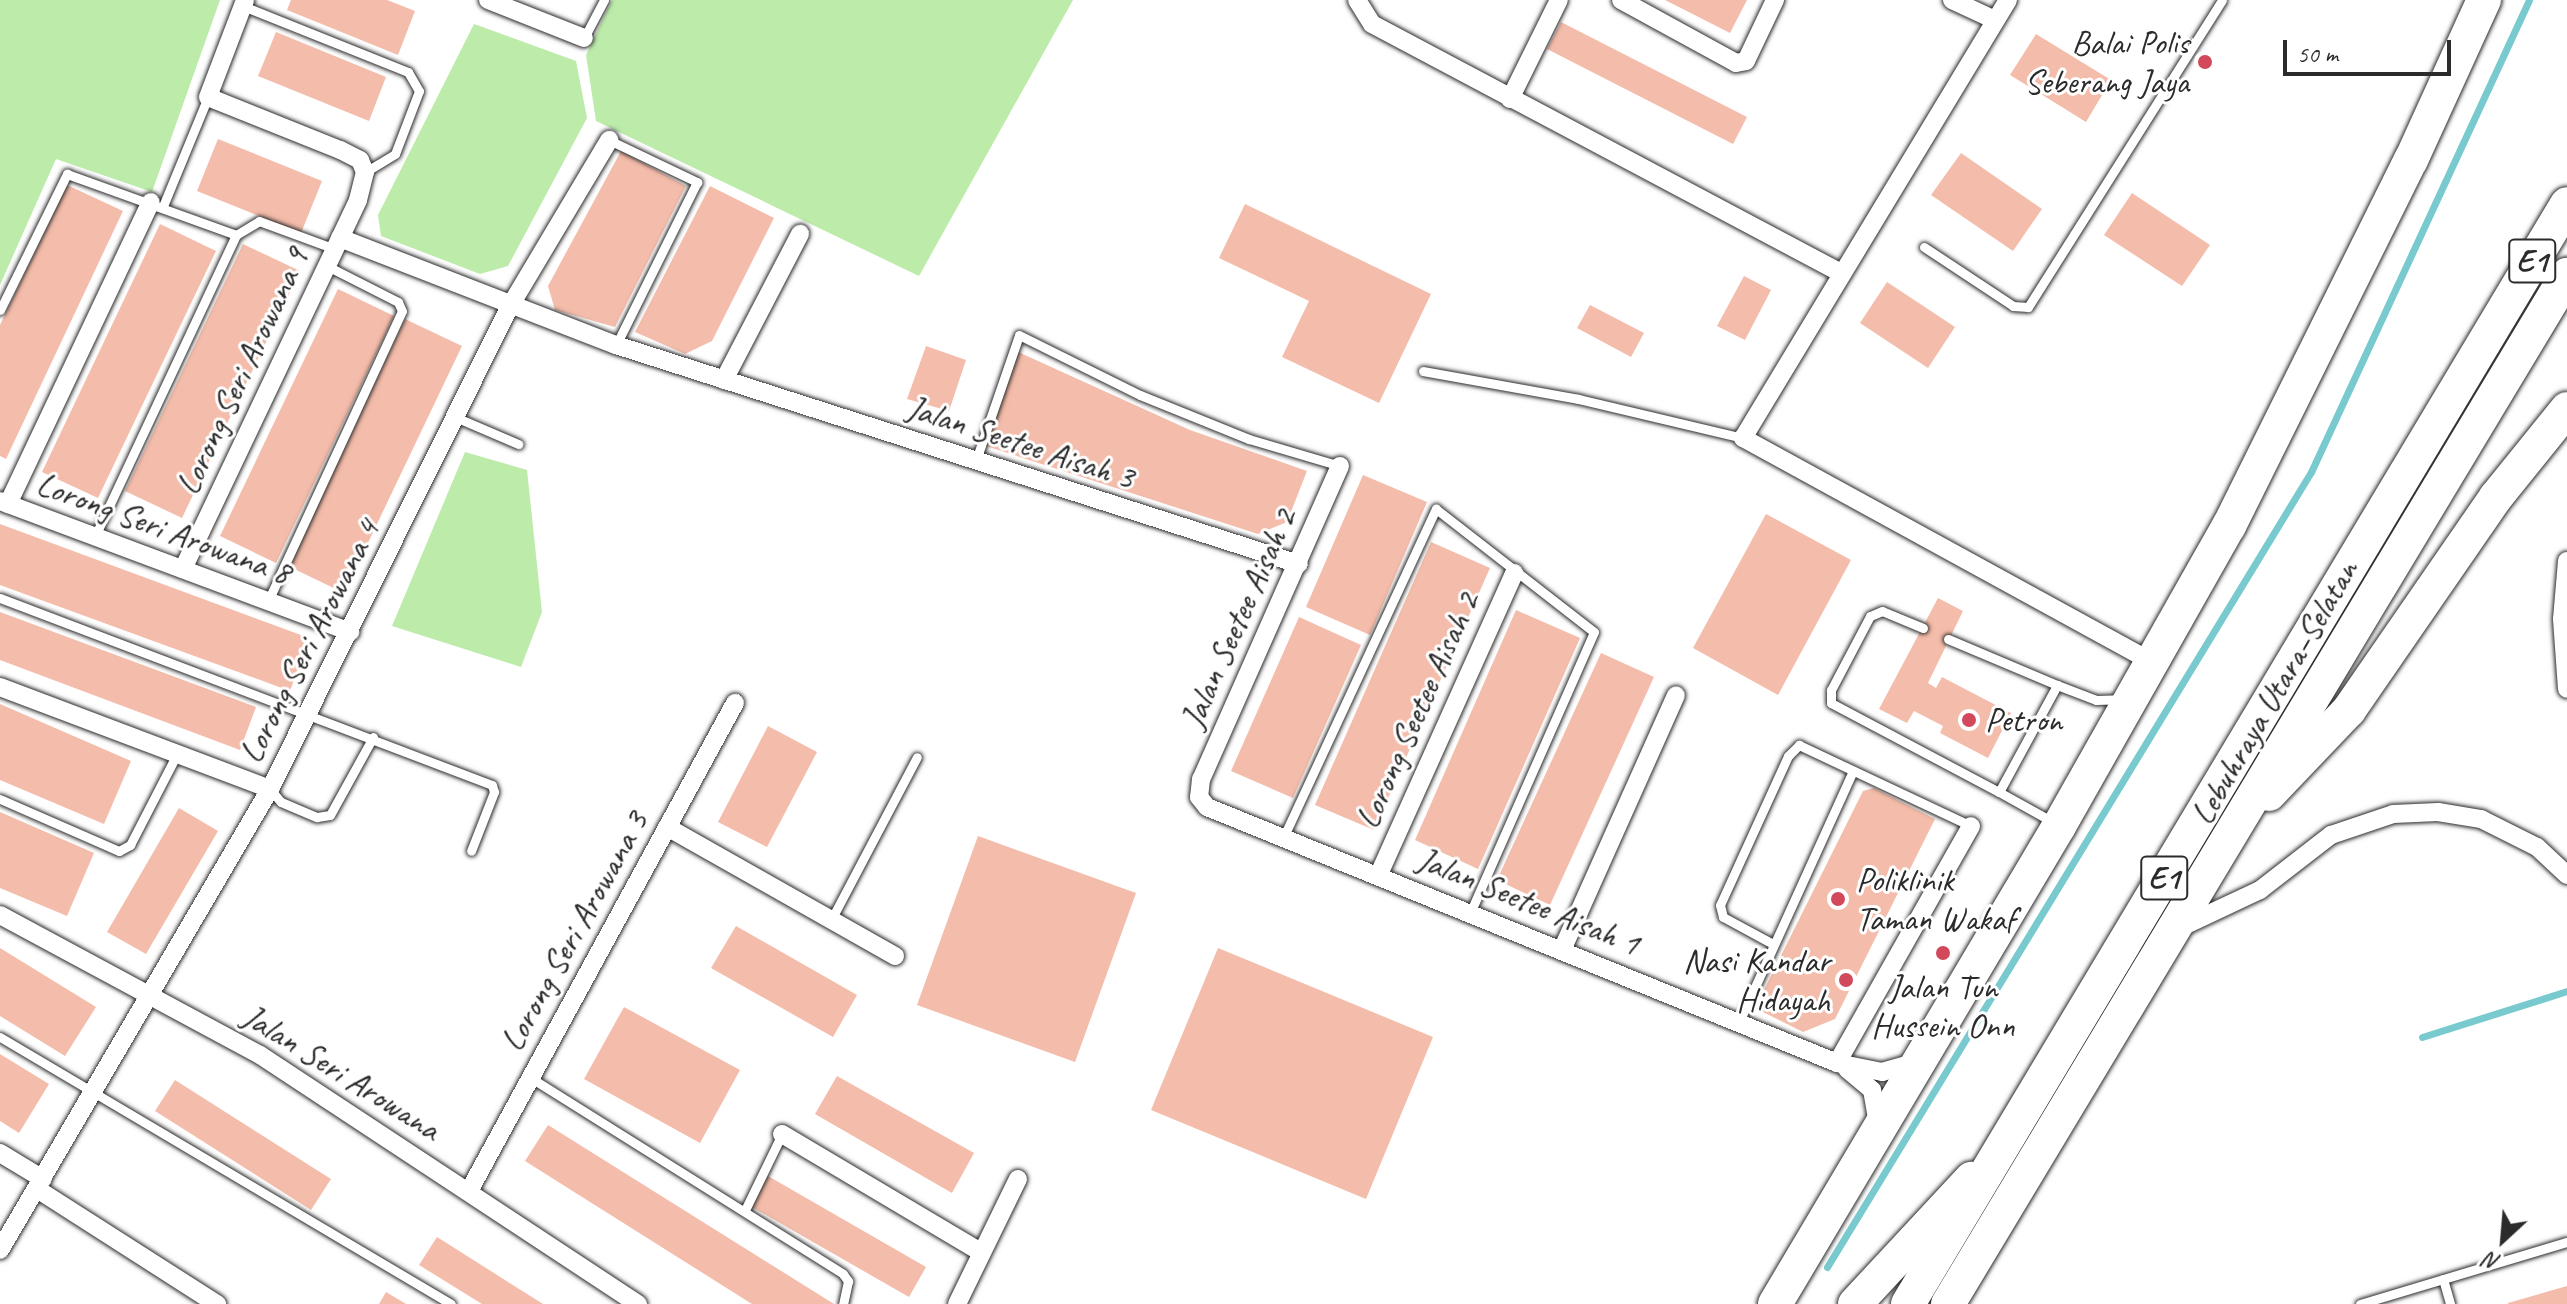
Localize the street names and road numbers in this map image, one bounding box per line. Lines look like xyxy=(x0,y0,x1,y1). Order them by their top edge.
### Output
road number: E1 xyxy=(2508,233,2556,289)
street label: Lorong Seri Arowana 9 xyxy=(168,242,316,500)
street label: Jalan Seetee Aisah 3 xyxy=(903,386,1139,498)
street label: Lorong Seri Arowana 8 xyxy=(33,464,295,592)
street label: Jalan Seetee Aisah 2 xyxy=(1172,502,1304,734)
street label: Lorong Seri Arowana 4 xyxy=(231,514,387,768)
street label: Lebuhraya Utara–Selatan xyxy=(2181,551,2367,833)
street label: Lorong Seetee Aisah 2 xyxy=(1347,586,1487,834)
street label: Lorong Seri Arowana 3 xyxy=(492,805,656,1057)
street label: Jalan Seetee Aisah 1 xyxy=(1412,838,1646,964)
road number: E1 xyxy=(2140,850,2188,906)
street label: Jalan Seri Arowana xyxy=(237,996,447,1148)

